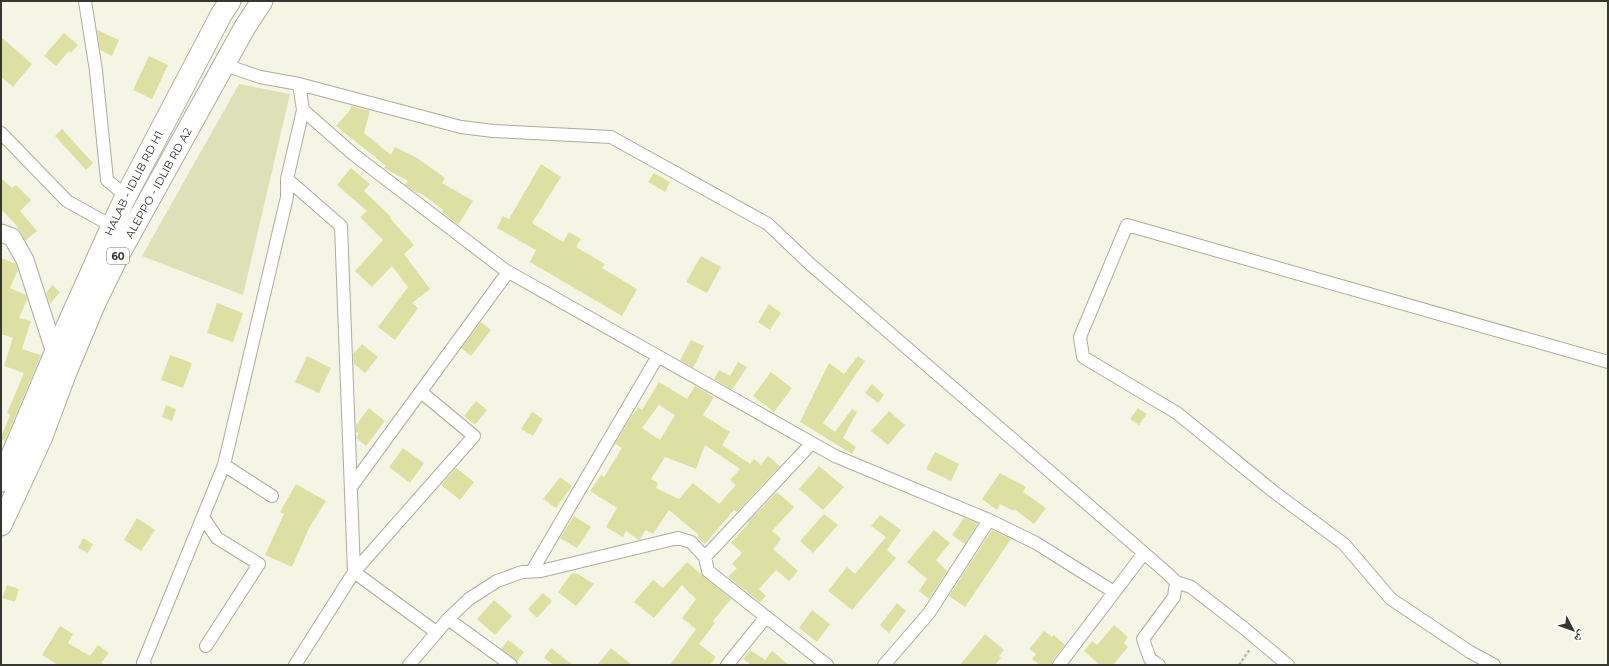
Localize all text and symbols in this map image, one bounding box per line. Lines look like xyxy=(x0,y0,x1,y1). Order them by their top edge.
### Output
street label: ALEPPO - IDLIB RD A2 xyxy=(122,125,195,241)
street label: HALAB - IDLIB RD H1 xyxy=(102,128,166,238)
road number: 60 xyxy=(107,248,129,264)
north arrow xyxy=(1553,610,1593,650)
text: ش xyxy=(1570,627,1590,646)

